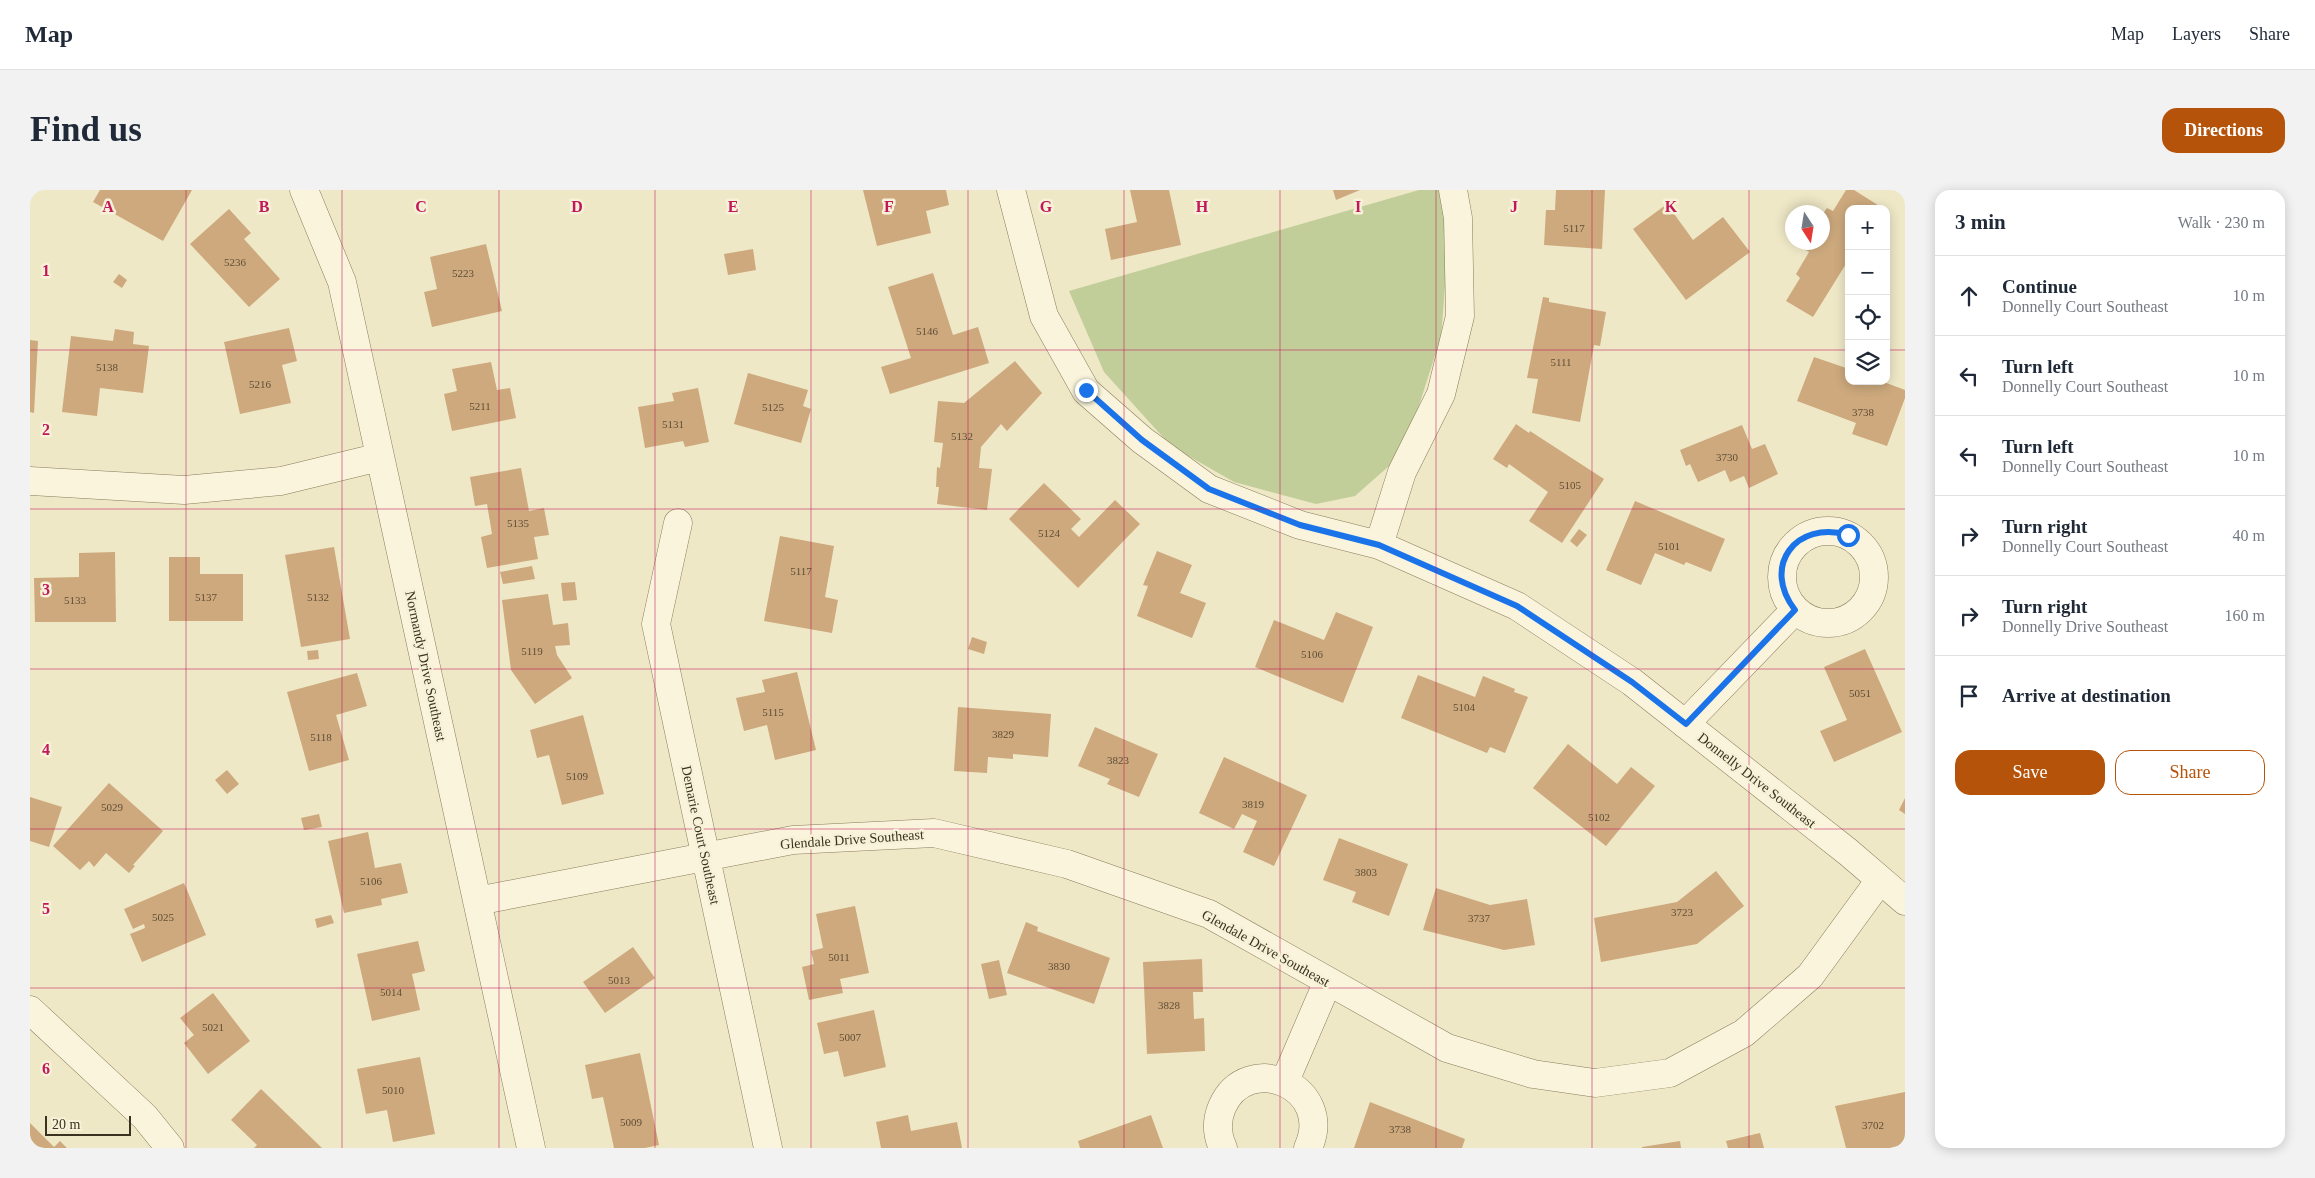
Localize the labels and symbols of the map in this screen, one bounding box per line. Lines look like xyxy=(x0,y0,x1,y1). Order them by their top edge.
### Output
text: A xyxy=(102,198,114,215)
text: B xyxy=(259,198,270,215)
text: C xyxy=(415,198,427,215)
text: D xyxy=(571,198,583,215)
text: E xyxy=(728,198,738,215)
text: F xyxy=(884,198,894,215)
text: G xyxy=(1040,198,1053,215)
text: H xyxy=(1196,198,1209,215)
text: I xyxy=(1355,198,1361,215)
text: J xyxy=(1510,198,1518,215)
text: K xyxy=(1665,198,1678,215)
north arrow xyxy=(1785,205,1830,250)
house number: 5117 xyxy=(1563,222,1585,234)
house number: 5236 xyxy=(224,256,247,268)
text: 1 xyxy=(42,262,50,279)
house number: 5223 xyxy=(452,267,475,279)
house number: 5146 xyxy=(916,325,939,337)
house number: 5111 xyxy=(1550,356,1572,368)
house number: 5138 xyxy=(96,361,119,373)
house number: 5216 xyxy=(249,378,272,390)
route end xyxy=(1075,379,1098,402)
house number: 5211 xyxy=(469,400,491,412)
house number: 5125 xyxy=(762,401,785,413)
house number: 3738 xyxy=(1852,406,1875,418)
house number: 5131 xyxy=(662,418,684,430)
text: 2 xyxy=(42,421,50,438)
house number: 5132 xyxy=(951,430,973,442)
house number: 3730 xyxy=(1716,451,1739,463)
house number: 5105 xyxy=(1559,479,1582,491)
house number: 5135 xyxy=(507,517,530,529)
route start xyxy=(1837,524,1860,547)
house number: 5124 xyxy=(1038,527,1061,539)
house number: 5101 xyxy=(1658,540,1680,552)
house number: 5117 xyxy=(790,565,812,577)
text: 3 xyxy=(42,581,50,598)
street label: Normandy Drive Southeast xyxy=(402,590,449,743)
house number: 5137 xyxy=(195,591,218,603)
house number: 5132 xyxy=(307,591,329,603)
house number: 5133 xyxy=(64,594,87,606)
house number: 5119 xyxy=(521,645,543,657)
house number: 5106 xyxy=(1301,648,1324,660)
house number: 5051 xyxy=(1849,687,1871,699)
house number: 5104 xyxy=(1453,701,1476,713)
house number: 5115 xyxy=(762,706,784,718)
house number: 3829 xyxy=(992,728,1015,740)
street label: Donnelly Drive Southeast xyxy=(1695,730,1819,831)
house number: 5118 xyxy=(310,731,332,743)
text: 4 xyxy=(42,741,50,758)
house number: 3823 xyxy=(1107,754,1130,766)
street label: Demarie Court Southeast xyxy=(678,764,723,906)
house number: 5109 xyxy=(566,770,589,782)
house number: 3819 xyxy=(1242,798,1265,810)
house number: 5029 xyxy=(101,801,124,813)
house number: 5102 xyxy=(1588,811,1610,823)
street label: Glendale Drive Southeast xyxy=(780,827,924,852)
house number: 3803 xyxy=(1355,866,1378,878)
house number: 5106 xyxy=(360,875,383,887)
text: 5 xyxy=(42,900,50,917)
house number: 3723 xyxy=(1671,906,1694,918)
street label: Glendale Drive Southeast xyxy=(1199,907,1332,990)
house number: 5025 xyxy=(152,911,175,923)
house number: 3737 xyxy=(1468,912,1491,924)
house number: 5011 xyxy=(828,951,850,963)
house number: 3830 xyxy=(1048,960,1071,972)
house number: 5013 xyxy=(608,974,631,986)
house number: 5014 xyxy=(380,986,403,998)
house number: 3828 xyxy=(1158,999,1181,1011)
house number: 5021 xyxy=(202,1021,224,1033)
house number: 5007 xyxy=(839,1031,862,1043)
text: 6 xyxy=(42,1060,50,1077)
house number: 5010 xyxy=(382,1084,405,1096)
scale bar xyxy=(45,1113,131,1136)
house number: 5009 xyxy=(620,1116,643,1128)
house number: 3702 xyxy=(1862,1119,1884,1131)
house number: 3738 xyxy=(1389,1123,1412,1135)

